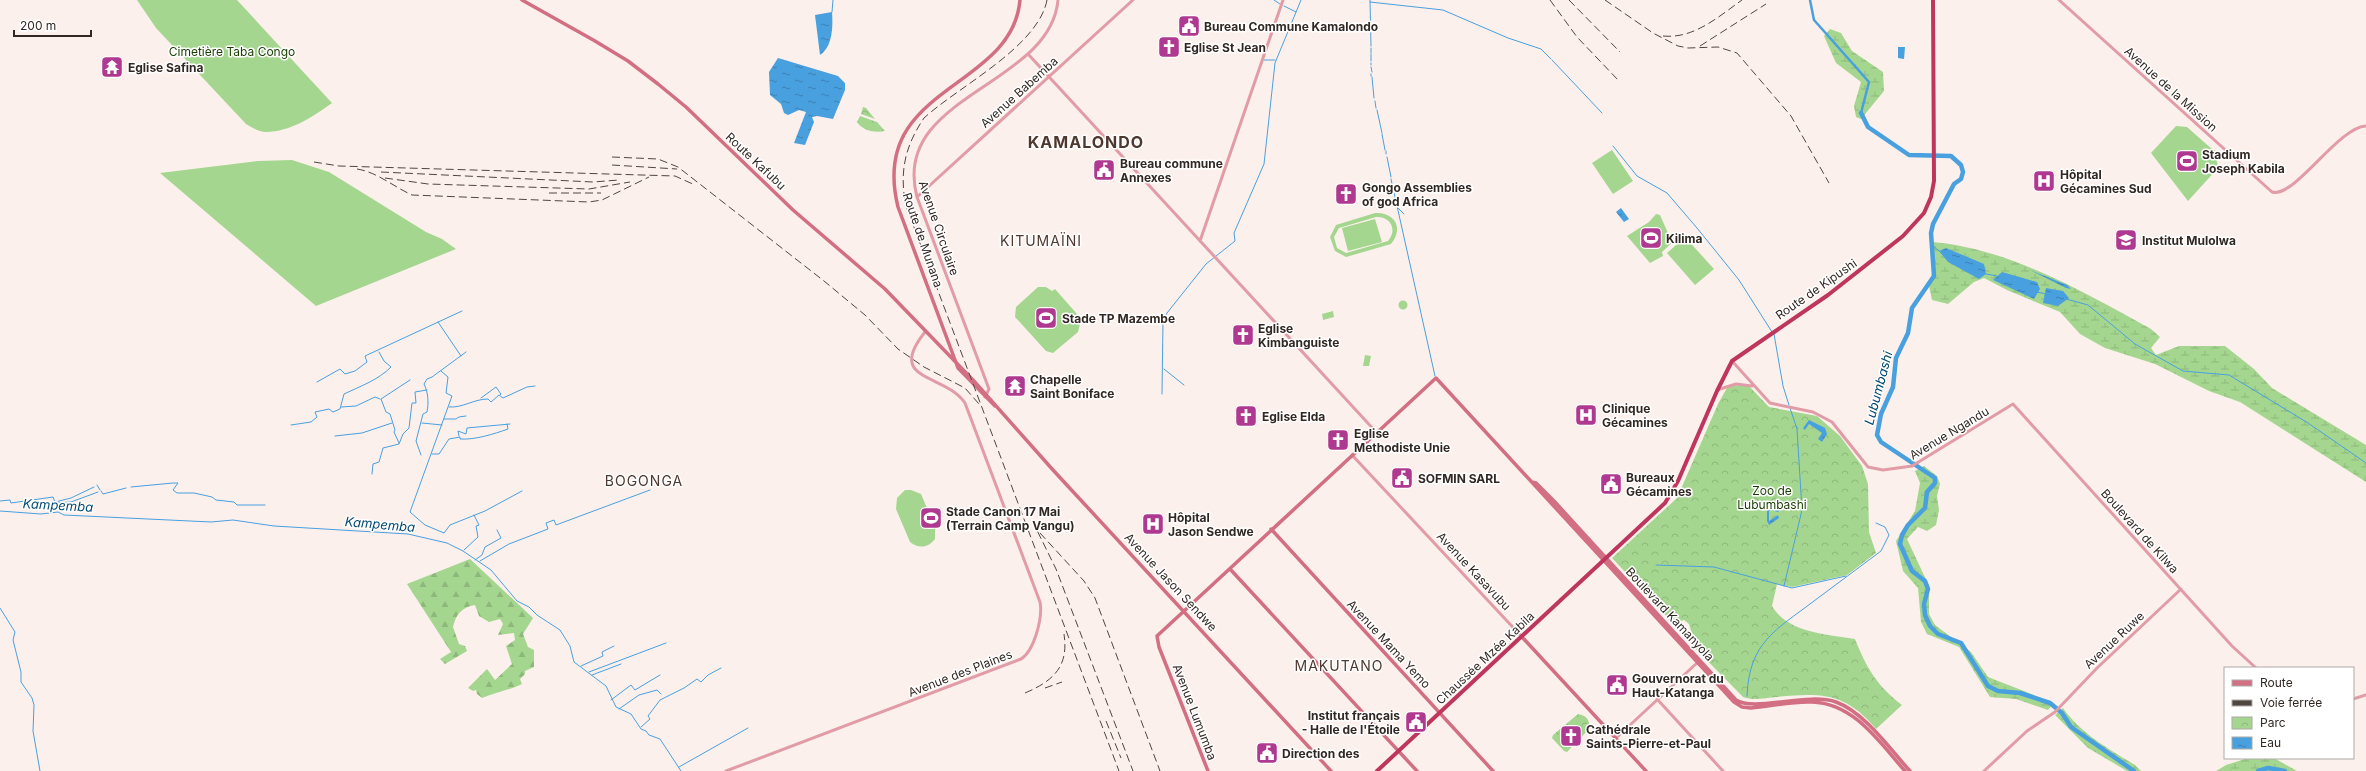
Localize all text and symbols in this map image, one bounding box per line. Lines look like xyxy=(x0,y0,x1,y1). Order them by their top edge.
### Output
scale bar xyxy=(14,12,91,38)
public building icon: Bureau Commune Kamalondo xyxy=(1176,13,1202,39)
text: 200 m xyxy=(20,18,56,33)
place label: Bureau Commune Kamalondo xyxy=(1204,19,1378,34)
church icon: Eglise St Jean xyxy=(1156,34,1182,60)
place label: Eglise St Jean xyxy=(1184,40,1266,55)
street label: Avenue de la Mission xyxy=(2121,43,2221,135)
park label: Cimetière Taba Congo xyxy=(169,44,295,59)
street label: Avenue Babemba xyxy=(977,53,1061,131)
temple icon: Eglise Safina xyxy=(99,54,125,80)
place label: Eglise Safina xyxy=(128,60,204,75)
street label: Route Kafubu xyxy=(723,129,789,193)
district label: KAMALONDO xyxy=(1028,132,1144,152)
place label: Stadium Joseph Kabila xyxy=(2202,147,2285,176)
sports icon: Stadium Joseph Kabila xyxy=(2174,148,2200,174)
place label: Bureau commune Annexes xyxy=(1120,156,1223,185)
public building icon: Bureau commune Annexes xyxy=(1091,157,1117,183)
place label: Hôpital Gécamines Sud xyxy=(2060,167,2152,196)
hospital icon: Hôpital Gécamines Sud xyxy=(2031,168,2057,194)
street label: Avenue Circulaire xyxy=(916,179,962,277)
place label: Gongo Assemblies of god Africa xyxy=(1362,180,1472,209)
church icon: Gongo Assemblies of god Africa xyxy=(1333,181,1359,207)
street label: Route de Munana xyxy=(900,191,946,289)
sports icon: Kilima xyxy=(1638,225,1664,251)
school or university icon: Institut Mulolwa xyxy=(2113,227,2139,253)
place label: Kilima xyxy=(1666,231,1702,246)
district label: KITUMAÏNI xyxy=(1000,232,1082,249)
place label: Institut Mulolwa xyxy=(2142,233,2236,248)
street label: Route de Kipushi xyxy=(1773,255,1860,323)
sports icon: Stade TP Mazembe xyxy=(1033,305,1059,331)
place label: Stade TP Mazembe xyxy=(1062,311,1175,326)
place label: Eglise Kimbanguiste xyxy=(1258,321,1340,350)
church icon: Eglise Kimbanguiste xyxy=(1230,322,1256,348)
water label: Lubumbashi xyxy=(1860,349,1896,427)
place label: Chapelle Saint Boniface xyxy=(1030,372,1115,401)
temple icon: Chapelle Saint Boniface xyxy=(1002,373,1028,399)
place label: Clinique Gécamines xyxy=(1602,401,1668,430)
hospital icon: Clinique Gécamines xyxy=(1573,402,1599,428)
church icon: Eglise Elda xyxy=(1233,403,1259,429)
street label: Avenue Ngandu xyxy=(1906,403,1992,463)
place label: Eglise Elda xyxy=(1262,409,1325,424)
place label: Eglise Methodiste Unie xyxy=(1354,426,1450,455)
church icon: Eglise Methodiste Unie xyxy=(1325,427,1351,453)
public building icon: SOFMIN SARL xyxy=(1389,465,1415,491)
place label: Bureaux Gécamines xyxy=(1626,470,1692,499)
place label: SOFMIN SARL xyxy=(1418,471,1500,486)
public building icon: Bureaux Gécamines xyxy=(1598,471,1624,497)
district label: BOGONGA xyxy=(605,472,683,489)
park label: Zoo de Lubumbashi xyxy=(1737,483,1807,512)
street label: Boulevard de Kilwa xyxy=(2098,486,2182,576)
water label: Kampemba xyxy=(22,495,94,515)
place label: Stade Canon 17 Mai (Terrain Camp Vangu) xyxy=(946,504,1074,533)
sports icon: Stade Canon 17 Mai (Terrain Camp Vangu) xyxy=(918,505,944,531)
place label: Hôpital Jason Sendwe xyxy=(1168,510,1254,539)
hospital icon: Hôpital Jason Sendwe xyxy=(1140,511,1166,537)
water label: Kampemba xyxy=(344,513,416,535)
street label: Avenue Kasavubu xyxy=(1434,529,1514,613)
street label: Avenue Jason Sendwe xyxy=(1122,530,1220,634)
street label: Boulevard Kamanyola xyxy=(1623,564,1717,664)
street label: Avenue Mama Yemo xyxy=(1344,597,1434,691)
street label: Chaussée Mzée Kabila xyxy=(1433,608,1537,708)
street label: Avenue Ruwe xyxy=(2081,608,2147,672)
street label: Avenue des Plaines xyxy=(906,646,1014,700)
district label: MAKUTANO xyxy=(1295,657,1383,674)
street label: Avenue Lumumba xyxy=(1170,662,1220,762)
legend xyxy=(2224,667,2354,759)
place label: Gouvernorat du Haut-Katanga xyxy=(1632,671,1724,700)
public building icon: Gouvernorat du Haut-Katanga xyxy=(1604,672,1630,698)
text: Route xyxy=(2260,675,2293,690)
text: Voie ferrée xyxy=(2260,695,2322,710)
place label: Institut français - Halle de l'Étoile xyxy=(1302,708,1400,737)
public building icon: Institut français - Halle de l'Étoile xyxy=(1403,709,1429,735)
text: Parc xyxy=(2260,715,2286,730)
place label: Cathédrale Saints-Pierre-et-Paul xyxy=(1586,722,1711,751)
church icon: Cathédrale Saints-Pierre-et-Paul xyxy=(1558,723,1584,749)
text: Eau xyxy=(2260,735,2281,750)
public building icon: Direction des xyxy=(1254,740,1280,766)
place label: Direction des xyxy=(1282,746,1360,761)

